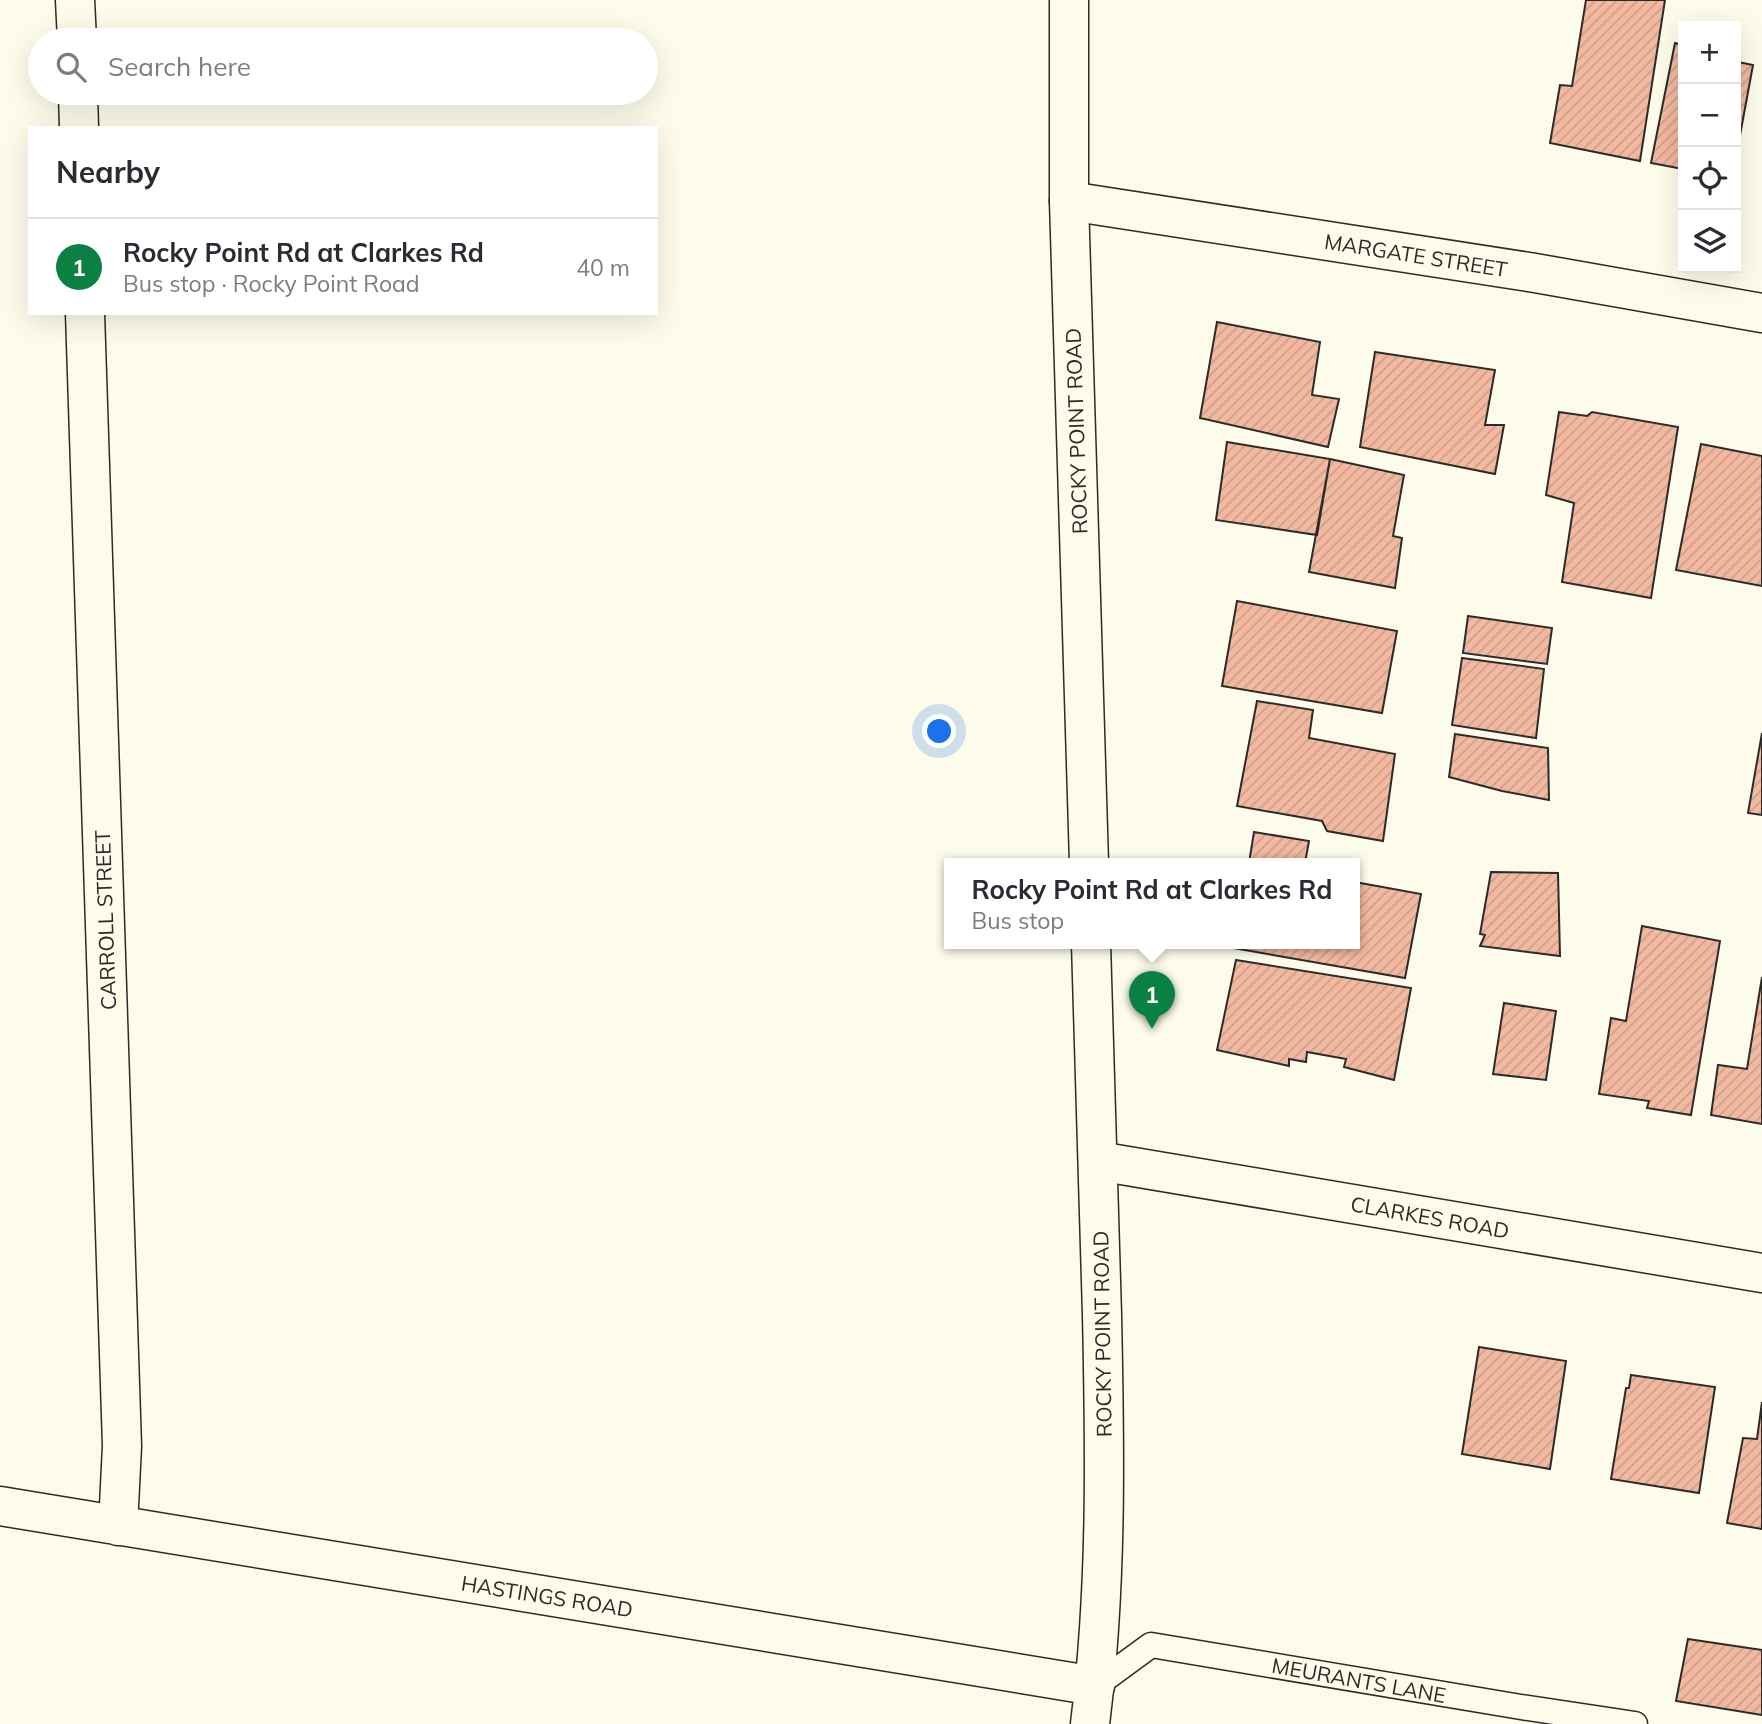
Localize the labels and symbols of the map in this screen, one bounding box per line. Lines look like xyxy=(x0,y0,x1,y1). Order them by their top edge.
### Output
street label: MARGATE STREET xyxy=(1323,228,1510,282)
street label: ROCKY POINT ROAD xyxy=(1059,327,1093,535)
your location xyxy=(922,714,956,748)
street label: CARROLL STREET xyxy=(89,829,121,1010)
pin: 1 xyxy=(1129,971,1175,1029)
street label: CLARKES ROAD xyxy=(1349,1190,1511,1244)
street label: ROCKY POINT ROAD xyxy=(1087,1231,1117,1437)
street label: HASTINGS ROAD xyxy=(459,1570,635,1622)
street label: MEURANTS LANE xyxy=(1270,1652,1448,1708)

